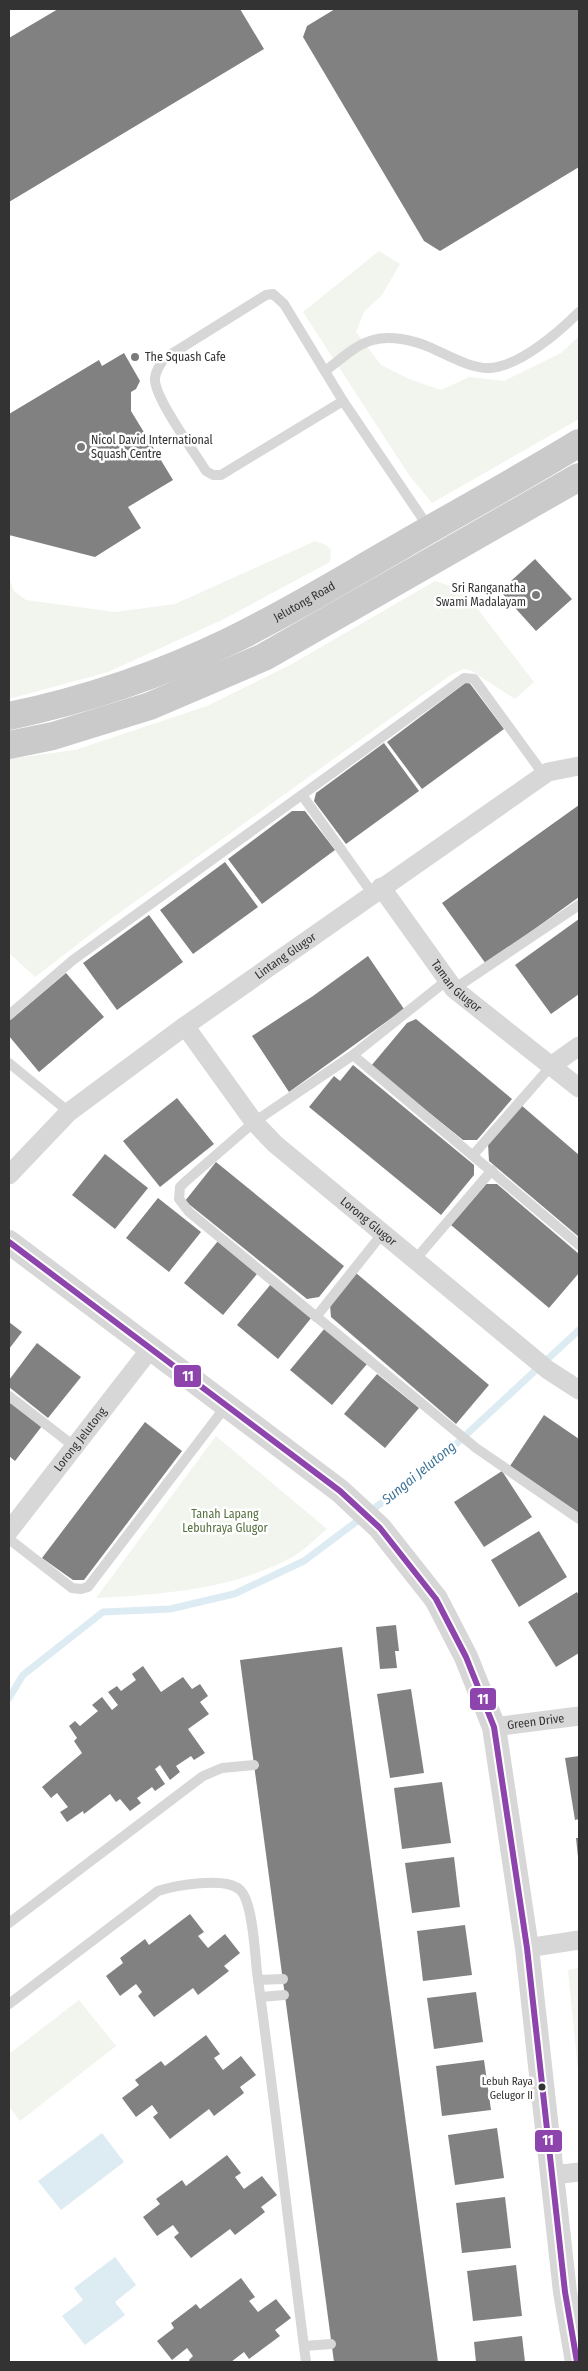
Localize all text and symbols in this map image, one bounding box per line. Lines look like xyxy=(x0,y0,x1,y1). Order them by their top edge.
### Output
place label: The Squash Cafe xyxy=(145,350,226,364)
marker: The Squash Cafe xyxy=(129,351,141,363)
place label: Nicol David International Squash Centre xyxy=(91,433,213,461)
marker: Nicol David International Squash Centre xyxy=(75,441,87,453)
street label: Jelutong Road xyxy=(271,579,337,624)
place label: Sri Ranganatha Swami Madalayam xyxy=(436,581,526,609)
marker: Sri Ranganatha Swami Madalayam xyxy=(530,589,542,601)
street label: Lintang Glugor xyxy=(252,929,319,982)
street label: Taman Glugor xyxy=(428,957,485,1016)
street label: Lorong Glugor xyxy=(338,1194,400,1249)
line badge: 11 xyxy=(173,1364,202,1388)
text: 11 xyxy=(182,1368,194,1385)
street label: Lorong Jelutong xyxy=(51,1404,109,1474)
water label: Sungai Jelutong xyxy=(378,1438,459,1509)
park label: Tanah Lapang Lebuhraya Glugor xyxy=(182,1507,269,1535)
line badge: 11 xyxy=(469,1687,497,1711)
text: 11 xyxy=(477,1691,489,1708)
street label: Green Drive xyxy=(506,1711,565,1732)
place label: Lebuh Raya Gelugor II xyxy=(482,2075,533,2102)
marker: Lebuh Raya Gelugor II xyxy=(537,2082,547,2092)
line badge: 11 xyxy=(534,2129,563,2153)
text: 11 xyxy=(542,2132,554,2149)

